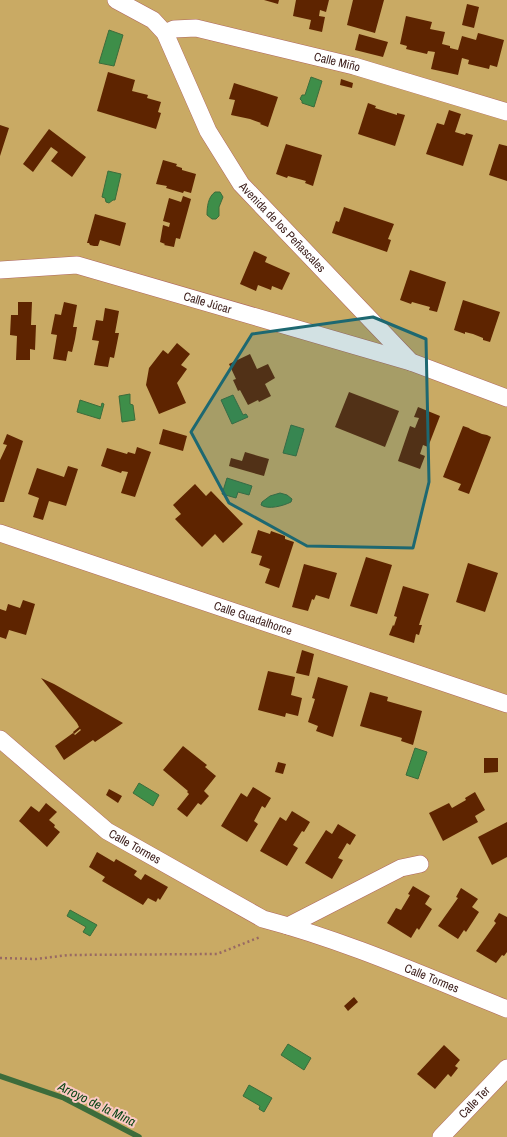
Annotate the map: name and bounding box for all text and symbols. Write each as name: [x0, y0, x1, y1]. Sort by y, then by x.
street label: Calle Miño: [312, 49, 362, 75]
street label: Avenida de los Peñascales: [235, 178, 329, 276]
street label: Calle Júcar: [182, 288, 234, 318]
street label: Calle Guadalhorce: [212, 598, 294, 639]
street label: Calle Tormes: [106, 826, 164, 868]
street label: Calle Tormes: [402, 960, 461, 997]
water label: Arroyo de la Mina: [55, 1077, 139, 1130]
street label: Calle Ter: [455, 1082, 494, 1122]

